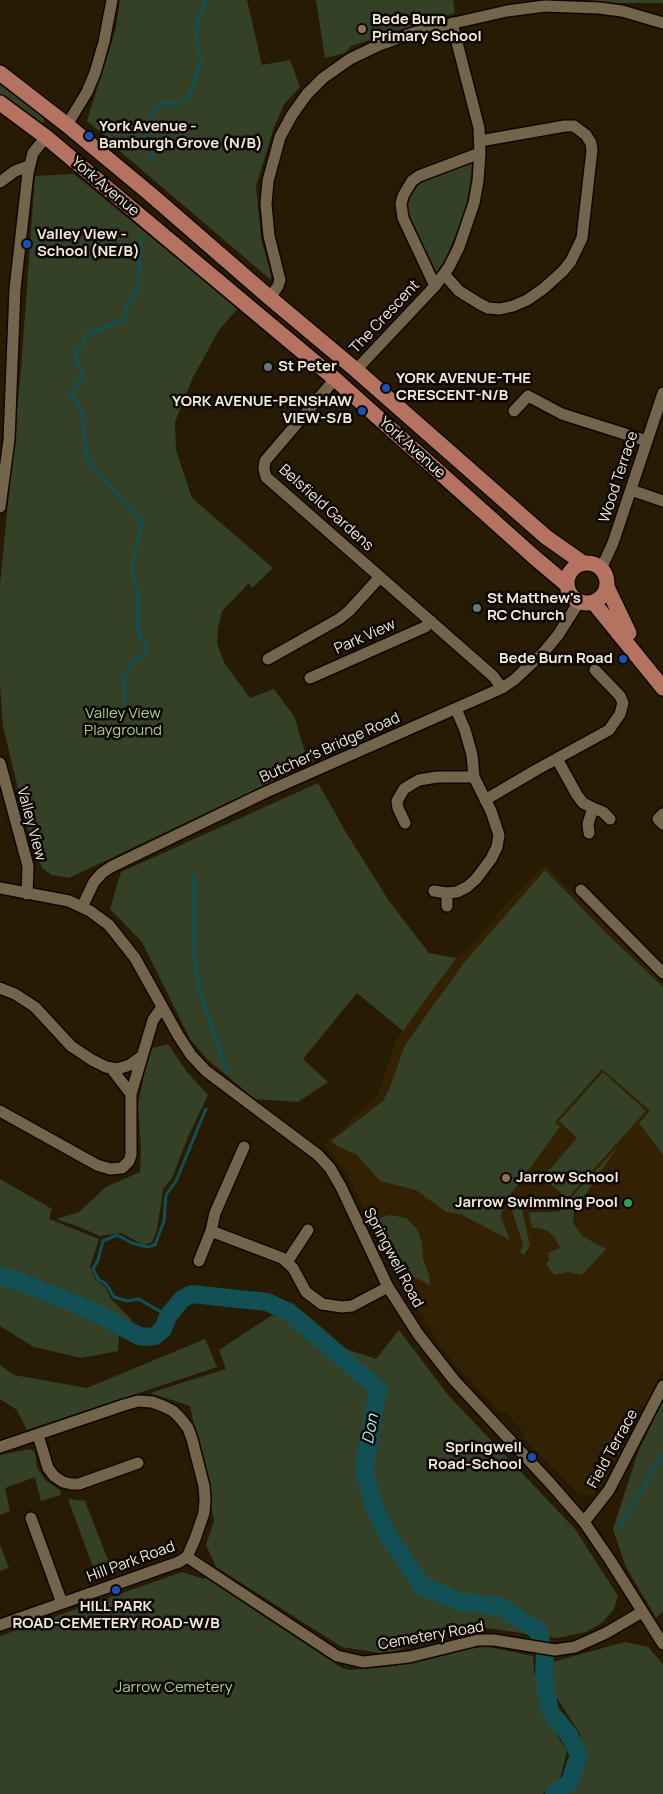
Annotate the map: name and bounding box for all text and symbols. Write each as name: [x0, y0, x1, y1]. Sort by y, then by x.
place label: Bede Burn Primary School: [372, 11, 482, 46]
marker: Bede Burn Primary School: [356, 23, 368, 35]
place label: York Avenue - Bamburgh Grove (N/B): [99, 118, 263, 153]
marker: York Avenue - Bamburgh Grove (N/B): [83, 130, 95, 142]
street label: York Avenue: [67, 153, 143, 221]
place label: Valley View - School (NE/B): [37, 226, 140, 261]
marker: Valley View - School (NE/B): [21, 238, 33, 250]
street label: The Crescent: [346, 277, 424, 357]
place label: St Peter: [278, 358, 337, 376]
marker: St Peter: [262, 361, 274, 373]
place label: YORK AVENUE-THE CRESCENT-N/B: [396, 370, 531, 405]
marker: YORK AVENUE-THE CRESCENT-N/B: [380, 382, 392, 394]
place label: YORK AVENUE-PENSHAW VIEW-S/B: [172, 393, 352, 428]
marker: YORK AVENUE-PENSHAW VIEW-S/B: [356, 405, 368, 417]
street label: York Avenue: [375, 413, 449, 483]
street label: Wood Terrace: [596, 429, 642, 525]
street label: Belsfield Gardens: [275, 461, 377, 555]
place label: St Matthew's RC Church: [487, 590, 581, 625]
marker: St Matthew's RC Church: [471, 602, 483, 614]
street label: Park View: [332, 616, 398, 658]
place label: Bede Burn Road: [499, 650, 613, 668]
marker: Bede Burn Road: [617, 653, 629, 665]
park label: Valley View Playground: [84, 705, 162, 740]
street label: Butcher's Bridge Road: [257, 709, 403, 787]
street label: Valley View: [13, 785, 49, 863]
place label: Jarrow School: [516, 1169, 619, 1187]
marker: Jarrow School: [500, 1172, 512, 1184]
place label: Jarrow Swimming Pool: [455, 1194, 618, 1212]
marker: Jarrow Swimming Pool: [622, 1197, 634, 1209]
street label: Springwell Road: [359, 1205, 427, 1311]
street label: Field Terrace: [584, 1406, 642, 1492]
water label: Don: [359, 1413, 383, 1445]
place label: Springwell Road-School: [428, 1439, 522, 1474]
marker: Springwell Road-School: [526, 1451, 538, 1463]
street label: Hill Park Road: [85, 1538, 177, 1586]
marker: HILL PARK ROAD-CEMETERY ROAD-W/B: [110, 1584, 122, 1596]
place label: HILL PARK ROAD-CEMETERY ROAD-W/B: [12, 1598, 220, 1633]
street label: Cemetery Road: [377, 1618, 485, 1654]
park label: Jarrow Cemetery: [115, 1679, 233, 1697]

